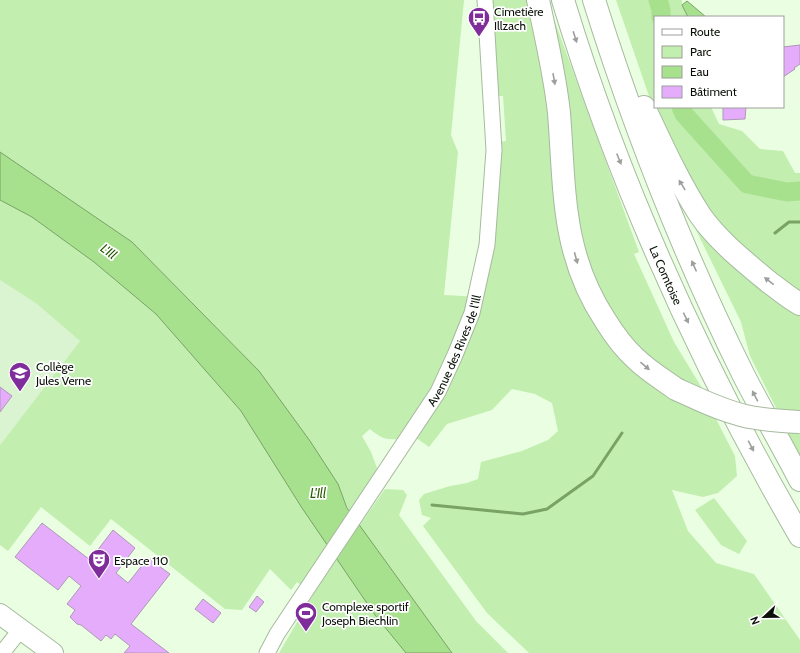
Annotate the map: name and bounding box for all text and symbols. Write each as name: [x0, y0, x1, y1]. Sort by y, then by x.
place label: Cimetière Illzach: [494, 4, 544, 33]
bus stop icon: Cimetière Illzach: [466, 5, 492, 38]
legend: [654, 16, 784, 108]
text: Route: [690, 24, 720, 39]
one-way arrow: [573, 31, 579, 43]
text: Parc: [690, 44, 712, 59]
text: Eau: [690, 64, 709, 79]
one-way arrow: [551, 73, 557, 86]
text: Bâtiment: [690, 84, 737, 99]
one-way arrow: [617, 154, 623, 166]
one-way arrow: [679, 179, 686, 191]
water label: L'Ill: [98, 240, 120, 262]
street label: La Comtoise: [647, 243, 686, 307]
one-way arrow: [573, 253, 579, 265]
one-way arrow: [690, 259, 696, 271]
one-way arrow: [763, 277, 774, 286]
street label: Avenue des Rives de l'Ill: [423, 293, 483, 409]
one-way arrow: [683, 312, 689, 324]
place label: Collège Jules Verne: [35, 359, 91, 388]
school or university icon: Collège Jules Verne: [7, 360, 33, 393]
one-way arrow: [639, 362, 650, 371]
one-way arrow: [752, 390, 759, 402]
one-way arrow: [747, 441, 754, 452]
water label: L'Ill: [310, 485, 326, 501]
theatre icon: Espace 110: [86, 547, 112, 580]
place label: Espace 110: [114, 553, 168, 568]
north arrow: [744, 597, 784, 637]
place label: Complexe sportif Joseph Biechlin: [321, 599, 409, 628]
sports icon: Complexe sportif Joseph Biechlin: [293, 600, 319, 633]
text: N: [747, 615, 763, 627]

